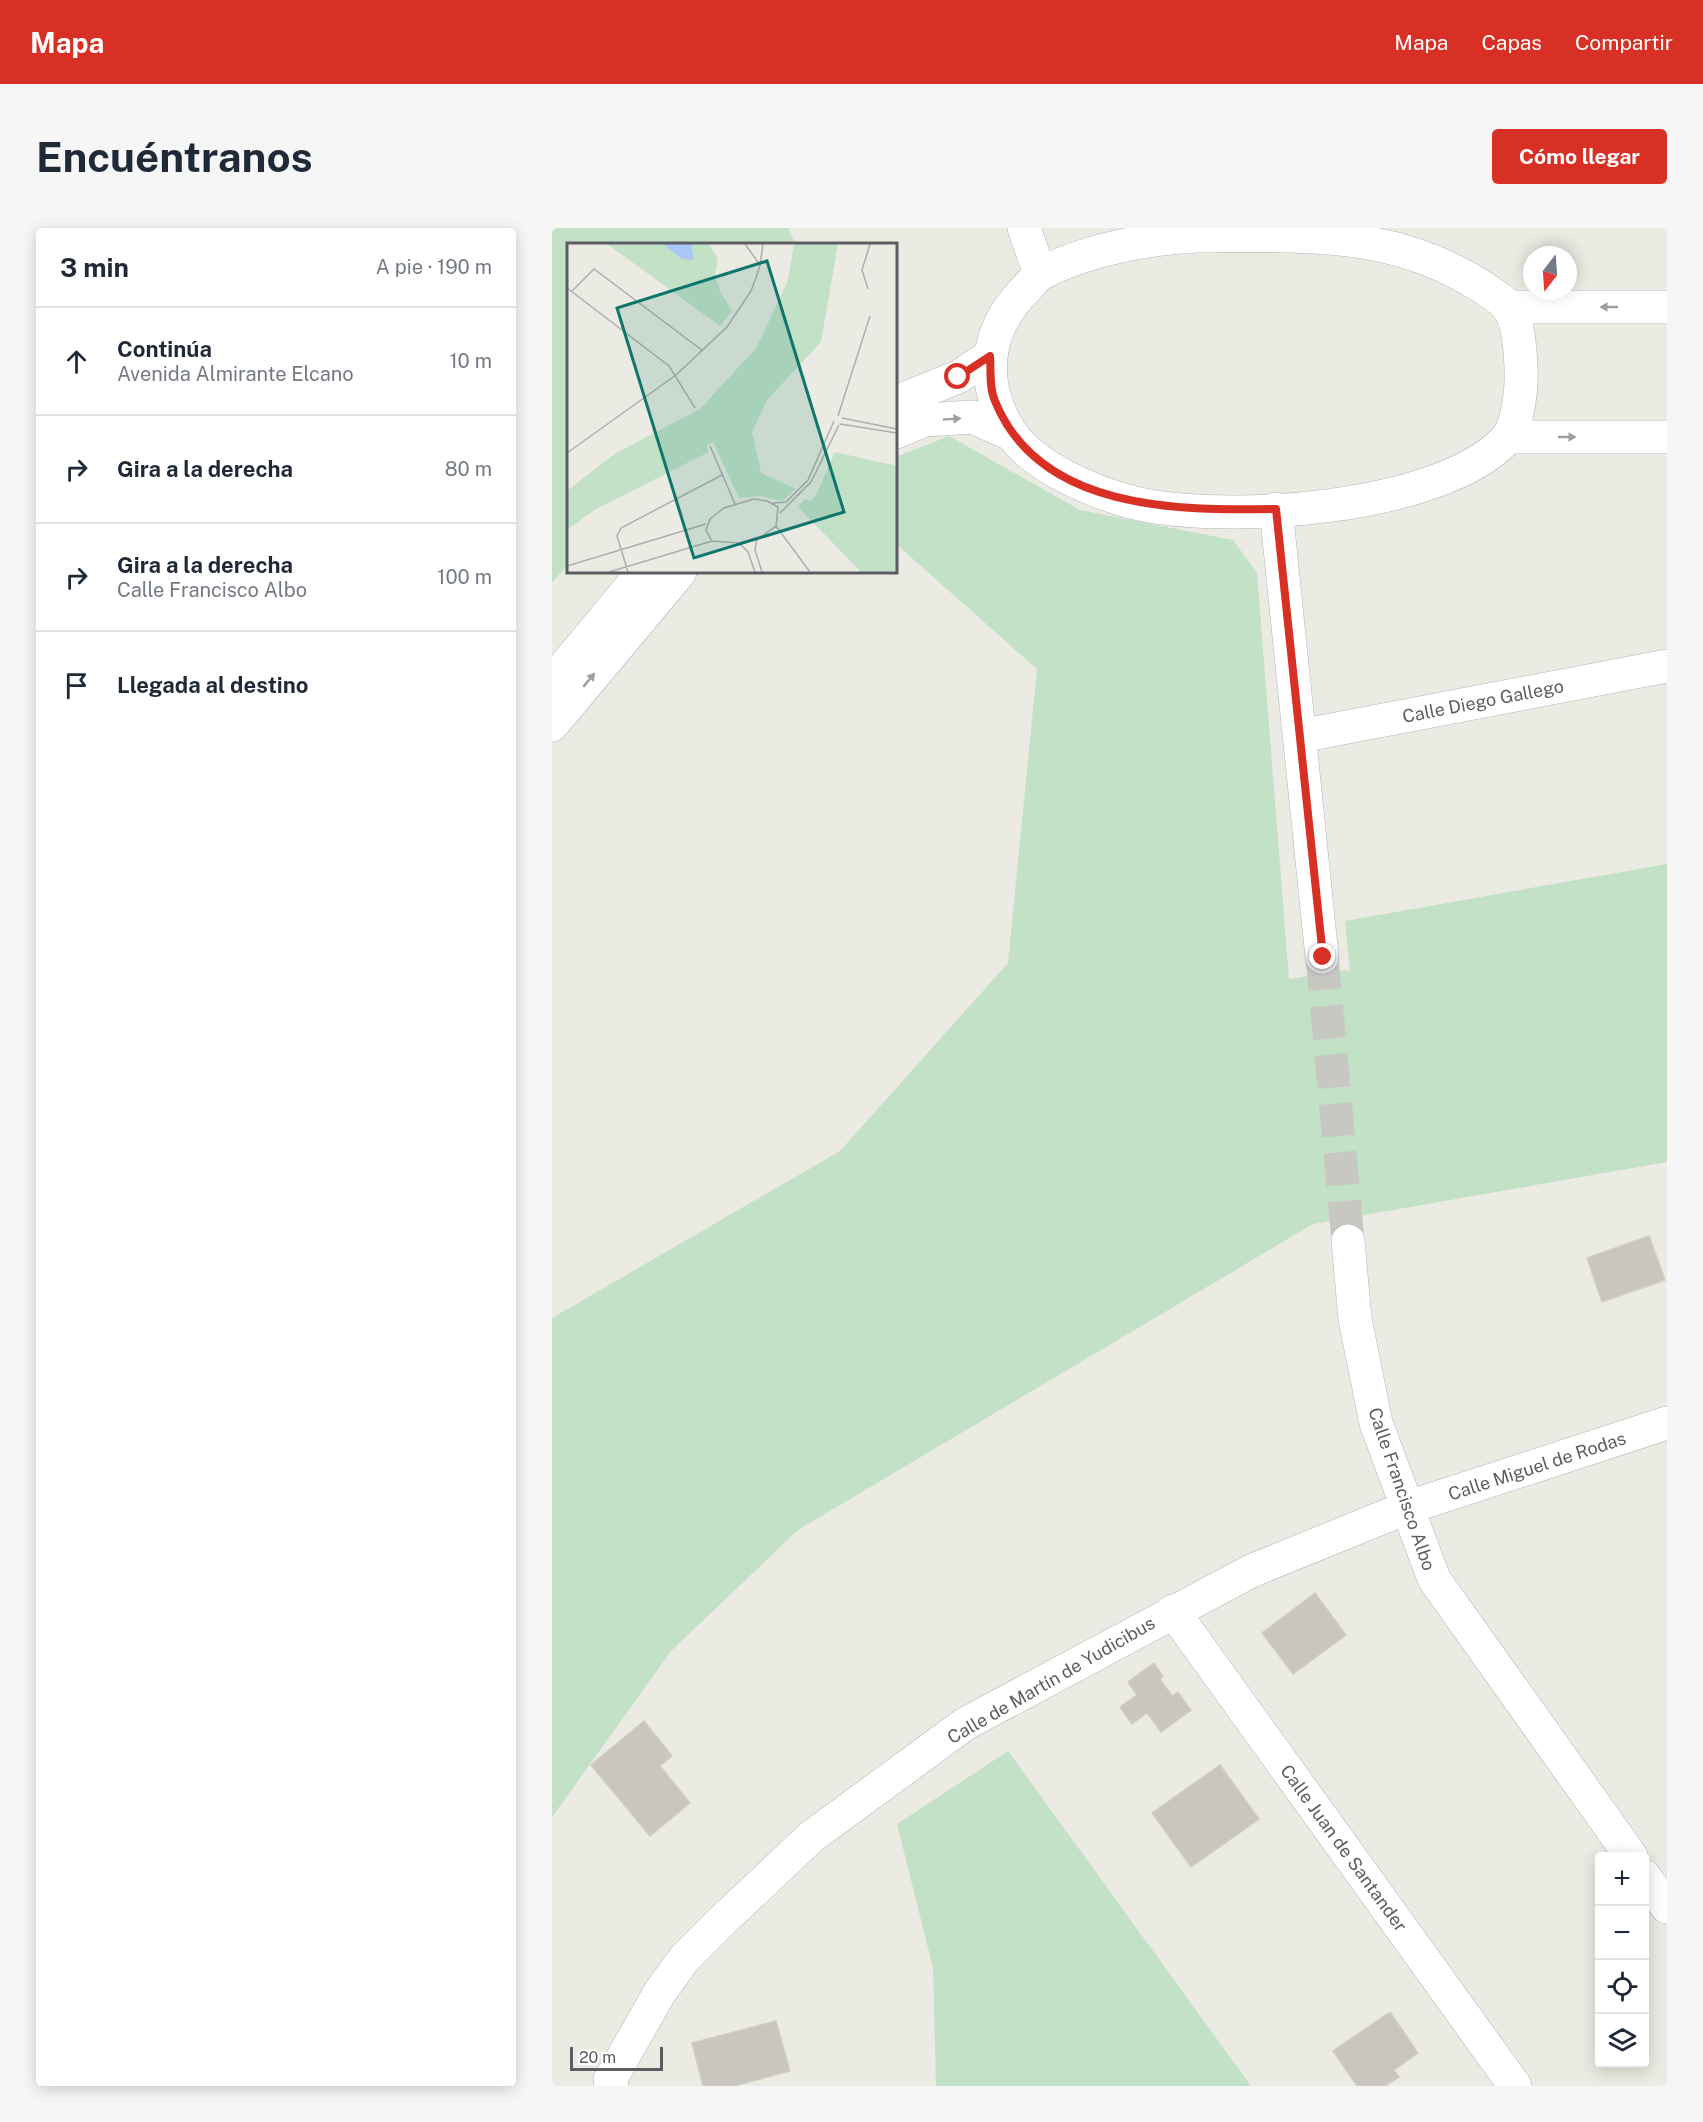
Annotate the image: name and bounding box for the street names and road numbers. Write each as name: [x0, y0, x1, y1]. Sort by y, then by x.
street label: Calle Diego Gallego: [1401, 675, 1565, 727]
street label: Calle Francisco Albo: [1364, 1405, 1440, 1573]
street label: Calle Miguel de Rodas: [1446, 1427, 1628, 1505]
street label: Calle de Martín de Yudicibus: [944, 1612, 1158, 1748]
street label: Calle Juan de Santander: [1276, 1760, 1412, 1936]

